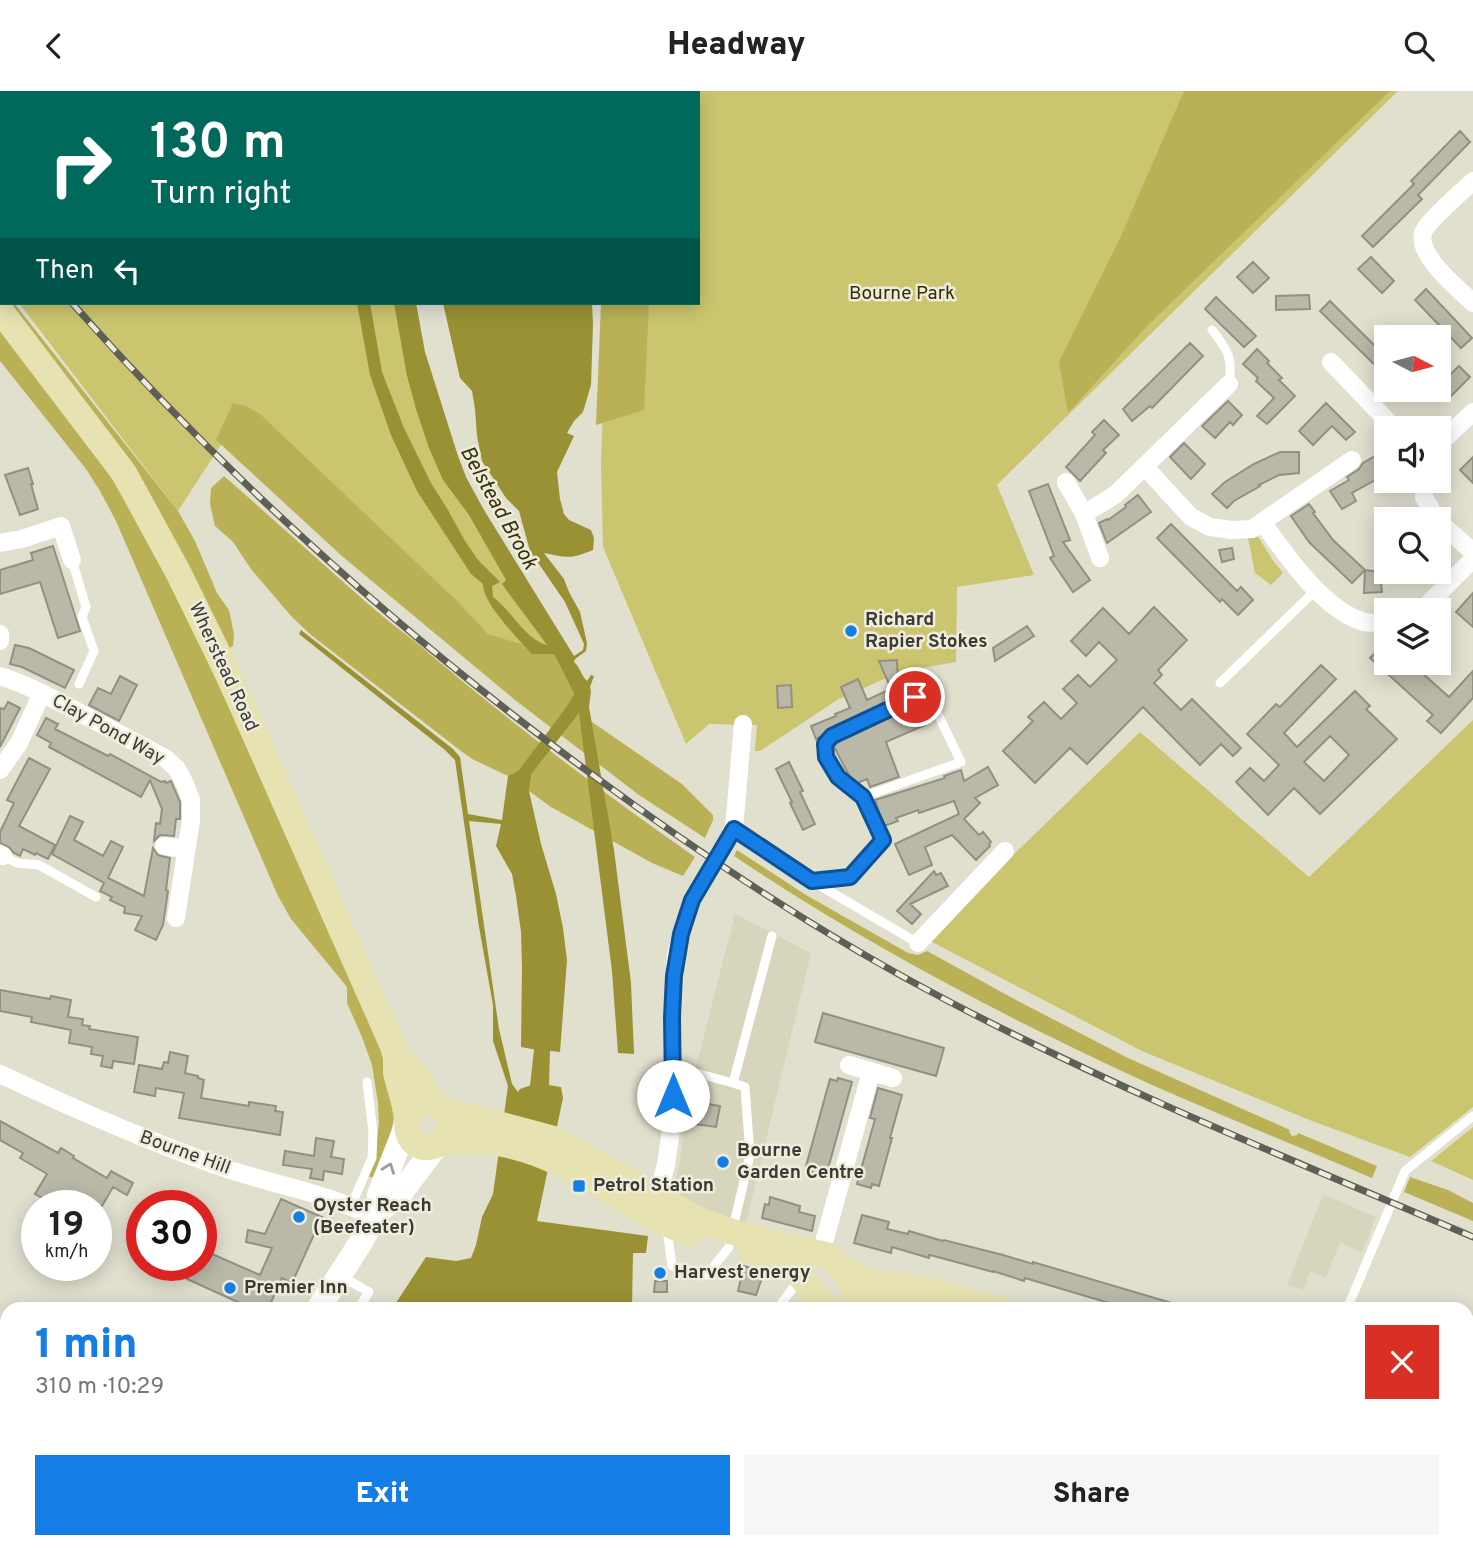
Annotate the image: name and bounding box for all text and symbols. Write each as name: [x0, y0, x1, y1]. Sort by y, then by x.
text: Headway: [667, 26, 806, 66]
icon: back: [35, 27, 73, 65]
icon: search: [1400, 27, 1438, 65]
text: 130 m: [150, 114, 286, 176]
icon: right: [35, 119, 126, 210]
text: Turn right: [150, 175, 292, 215]
icon: left: [108, 252, 146, 290]
text: Then: [35, 255, 94, 288]
park label: Bourne Park: [849, 282, 955, 306]
north arrow: [1374, 325, 1451, 403]
map controls: [1374, 325, 1451, 675]
button: sound: [1374, 416, 1451, 493]
water label: Belstead Brook: [453, 441, 543, 575]
button: search: [1374, 507, 1451, 584]
button: layers: [1374, 598, 1451, 675]
street label: Wherstead Road: [183, 599, 263, 735]
place label: Richard Rapier Stokes: [865, 608, 988, 654]
marker: Richard Rapier Stokes: [843, 623, 859, 639]
pin: [885, 667, 945, 727]
icon: arrive: [896, 678, 934, 716]
street label: Clay Pond Way: [47, 689, 169, 771]
position arrow: [636, 1059, 710, 1133]
street label: Bourne Hill: [136, 1125, 234, 1181]
place label: Bourne Garden Centre: [737, 1139, 864, 1185]
marker: Bourne Garden Centre: [715, 1154, 731, 1170]
one-way arrow: [381, 1163, 395, 1175]
place label: Petrol Station: [593, 1174, 714, 1198]
marker: Petrol Station: [571, 1178, 587, 1194]
speed limit sign: 30: [126, 1190, 217, 1281]
place label: Oyster Reach (Beefeater): [313, 1194, 432, 1240]
text: 19: [49, 1204, 84, 1248]
marker: Oyster Reach (Beefeater): [291, 1209, 307, 1225]
text: km/h: [45, 1241, 88, 1264]
place label: Harvest energy: [674, 1261, 811, 1285]
marker: Harvest energy: [652, 1265, 668, 1281]
place label: Premier Inn: [244, 1276, 348, 1300]
marker: Premier Inn: [222, 1280, 238, 1296]
text: 1 min: [35, 1320, 138, 1373]
button: close: [1365, 1325, 1439, 1399]
text: 310 m · 10:29: [35, 1373, 164, 1402]
button: Exit: [35, 1455, 730, 1535]
button: Share: [744, 1455, 1439, 1535]

